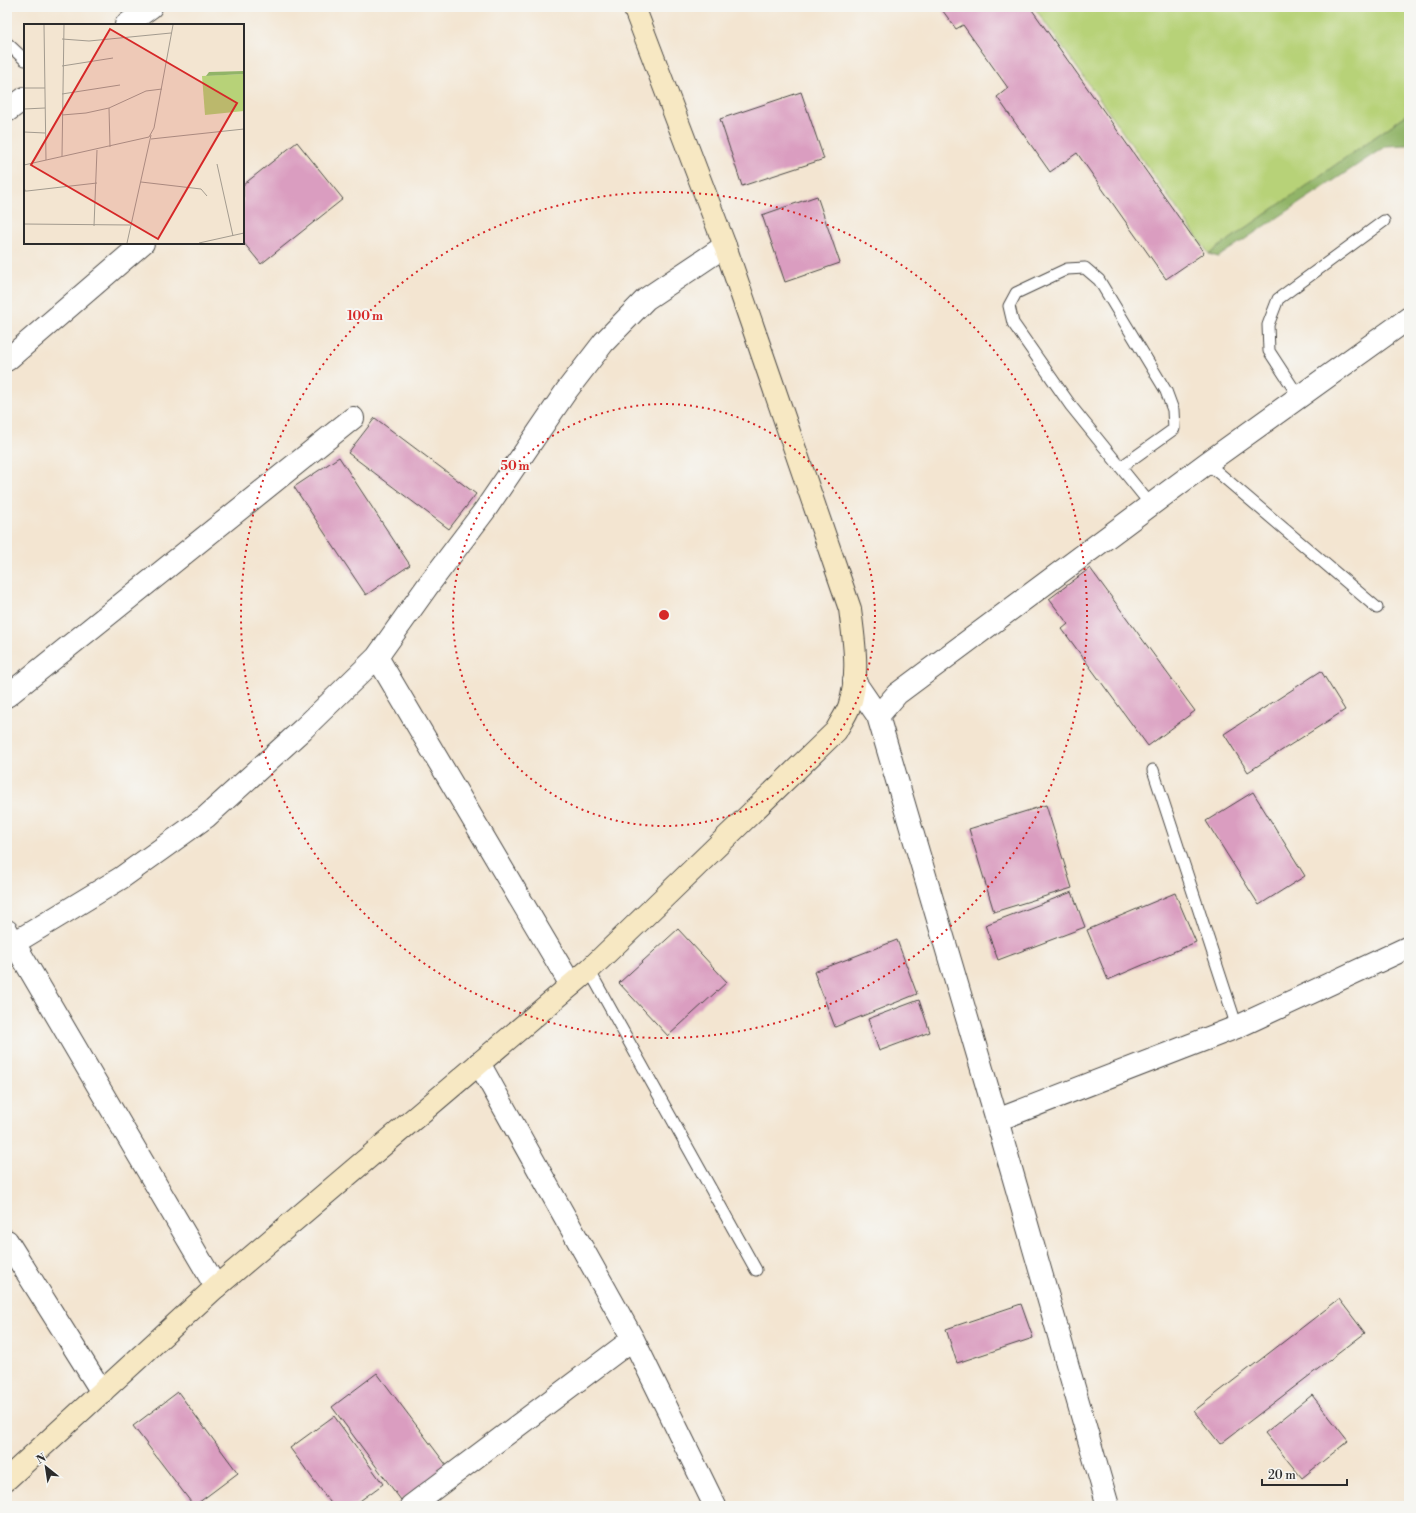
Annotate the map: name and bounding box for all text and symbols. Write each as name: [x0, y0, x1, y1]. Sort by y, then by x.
inset map: [24, 24, 244, 244]
text: 100 m: [347, 309, 383, 324]
text: 50 m: [500, 459, 530, 474]
centre of rings: [657, 608, 671, 622]
north arrow: [26, 1447, 66, 1487]
text: N: [34, 1451, 49, 1467]
scale bar: [1262, 1461, 1347, 1487]
text: 20 m: [1268, 1468, 1296, 1483]

